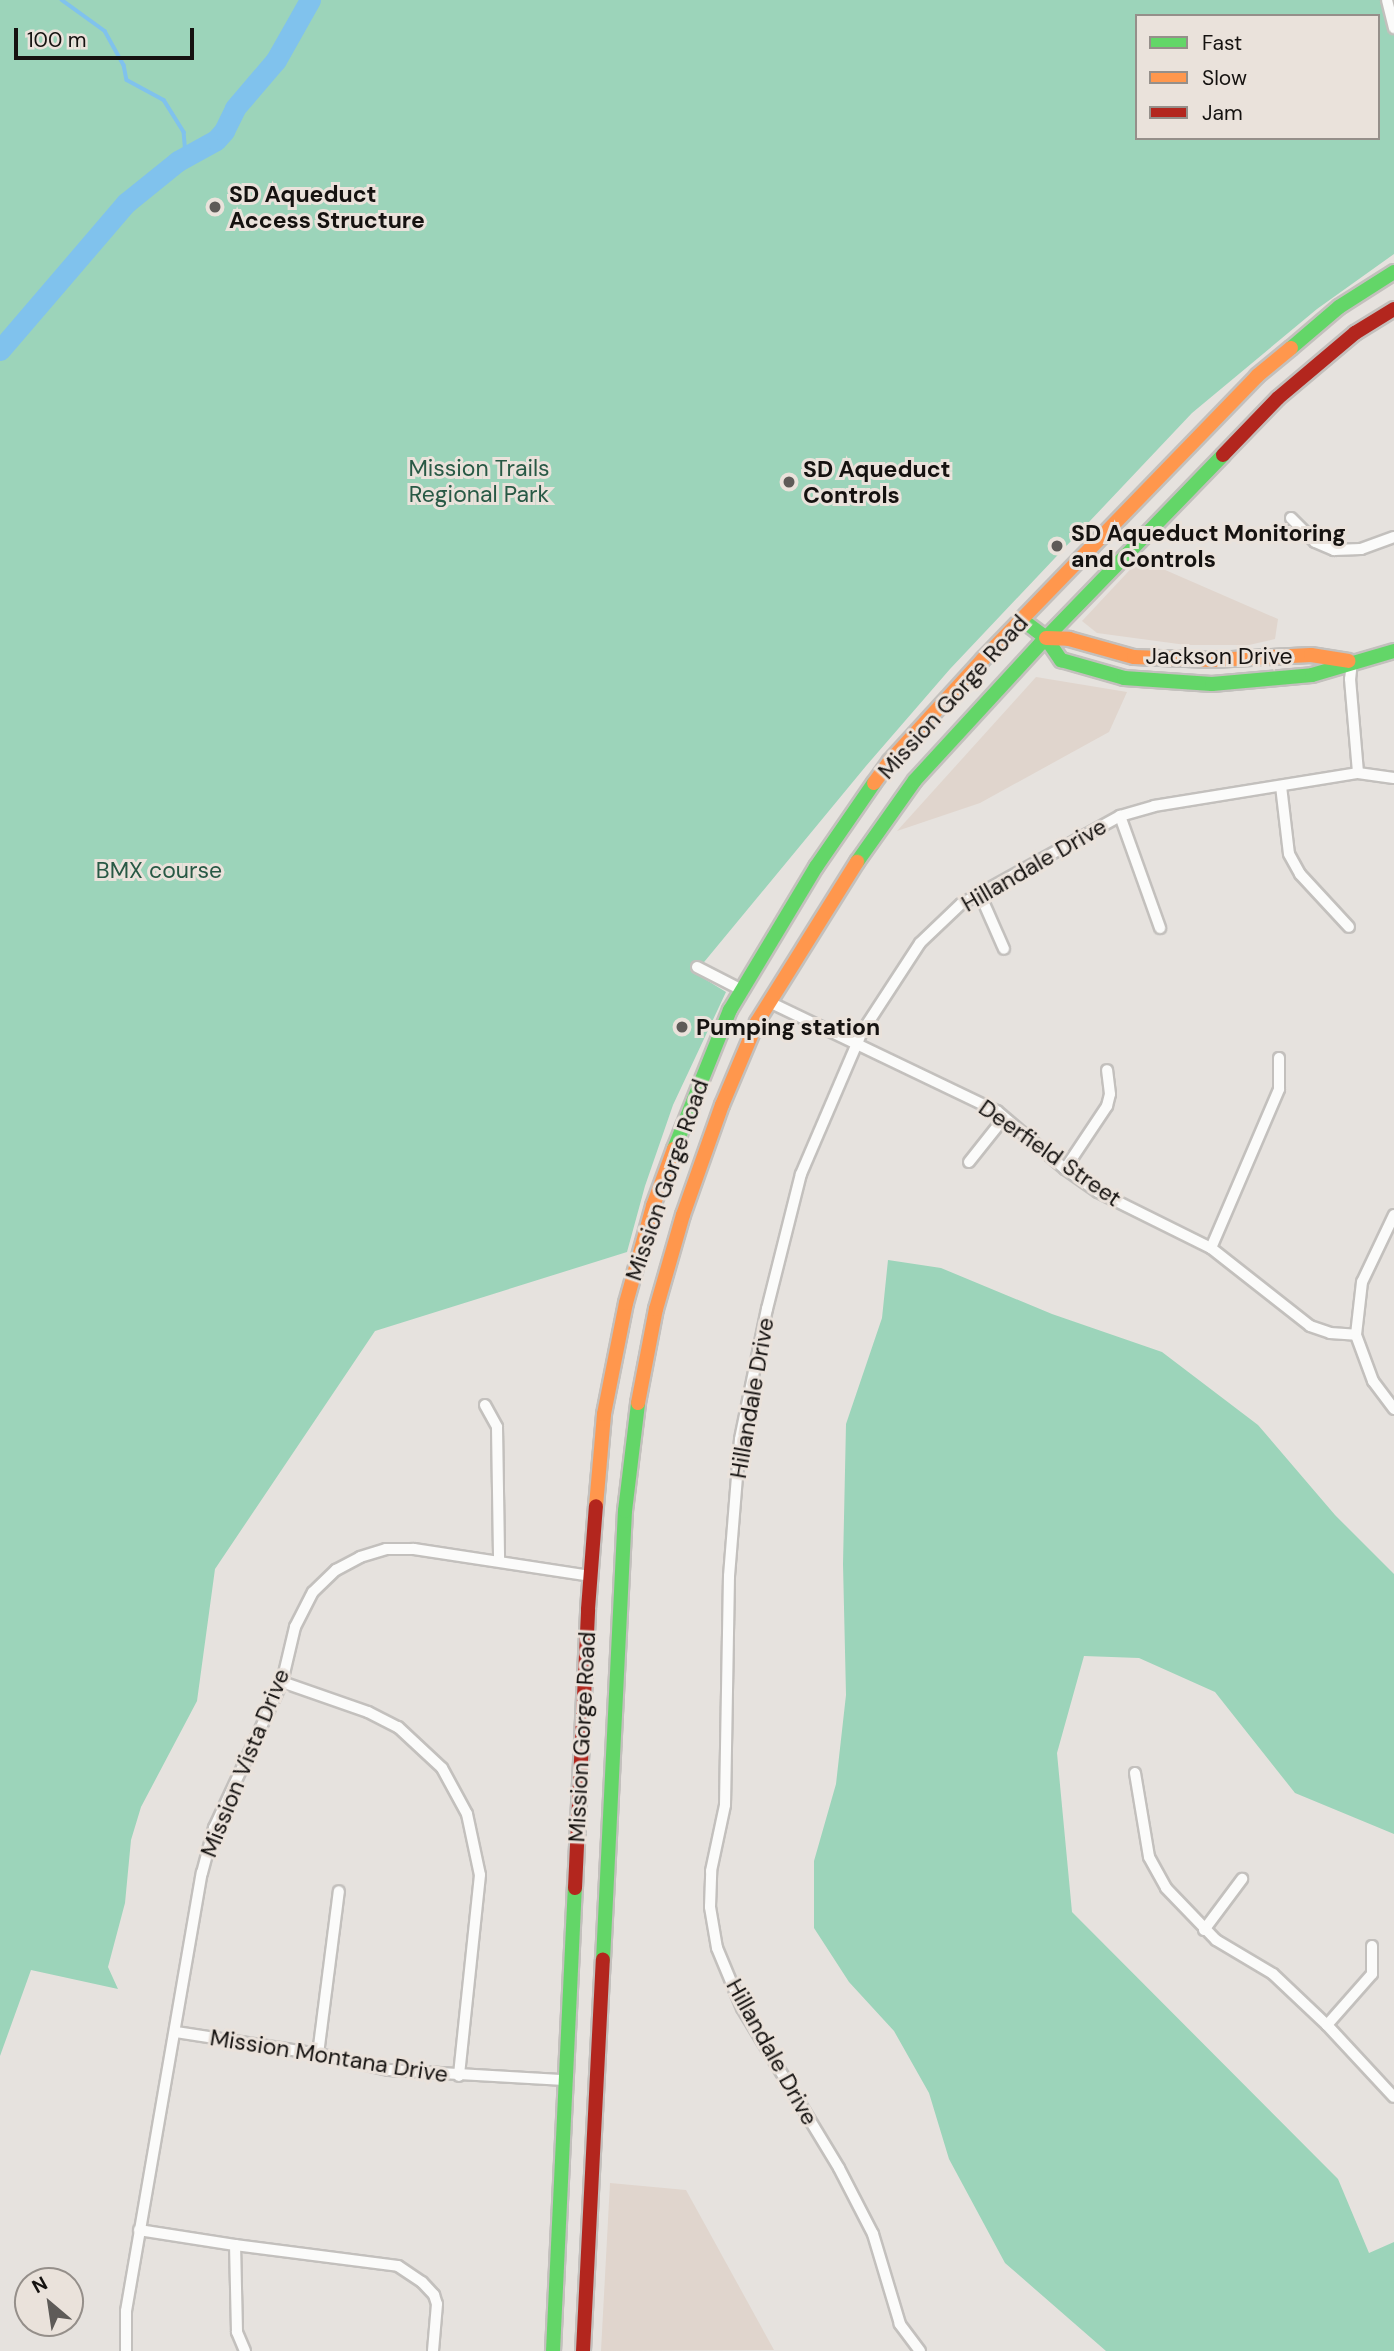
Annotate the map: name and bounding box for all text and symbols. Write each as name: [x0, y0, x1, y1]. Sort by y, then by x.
scale bar: [18, 14, 198, 58]
legend: [1135, 14, 1380, 140]
text: 100 m: [27, 26, 87, 54]
text: Fast: [1202, 29, 1242, 57]
text: Slow: [1202, 64, 1247, 92]
text: Jam: [1202, 99, 1243, 127]
place label: SD Aqueduct Access Structure: [229, 180, 425, 234]
marker: SD Aqueduct Access Structure: [207, 199, 223, 215]
park label: Mission Trails Regional Park: [408, 454, 550, 508]
place label: SD Aqueduct Controls: [803, 455, 950, 509]
marker: SD Aqueduct Controls: [781, 474, 797, 490]
place label: SD Aqueduct Monitoring and Controls: [1071, 519, 1346, 573]
marker: SD Aqueduct Monitoring and Controls: [1049, 538, 1065, 554]
street label: Mission Gorge Road: [872, 609, 1034, 785]
street label: Jackson Drive: [1145, 642, 1293, 670]
street label: Hillandale Drive: [957, 812, 1111, 918]
park label: BMX course: [96, 856, 222, 884]
place label: Pumping station: [696, 1013, 880, 1041]
marker: Pumping station: [674, 1019, 690, 1035]
street label: Mission Gorge Road: [620, 1076, 714, 1284]
street label: Deerfield Street: [974, 1094, 1126, 1212]
street label: Hillandale Drive: [724, 1315, 780, 1481]
street label: Mission Gorge Road: [563, 1631, 601, 1843]
street label: Mission Vista Drive: [195, 1665, 295, 1861]
street label: Hillandale Drive: [720, 1974, 824, 2130]
street label: Mission Montana Drive: [208, 2024, 450, 2088]
north arrow: [14, 2267, 84, 2337]
text: N: [27, 2271, 52, 2299]

